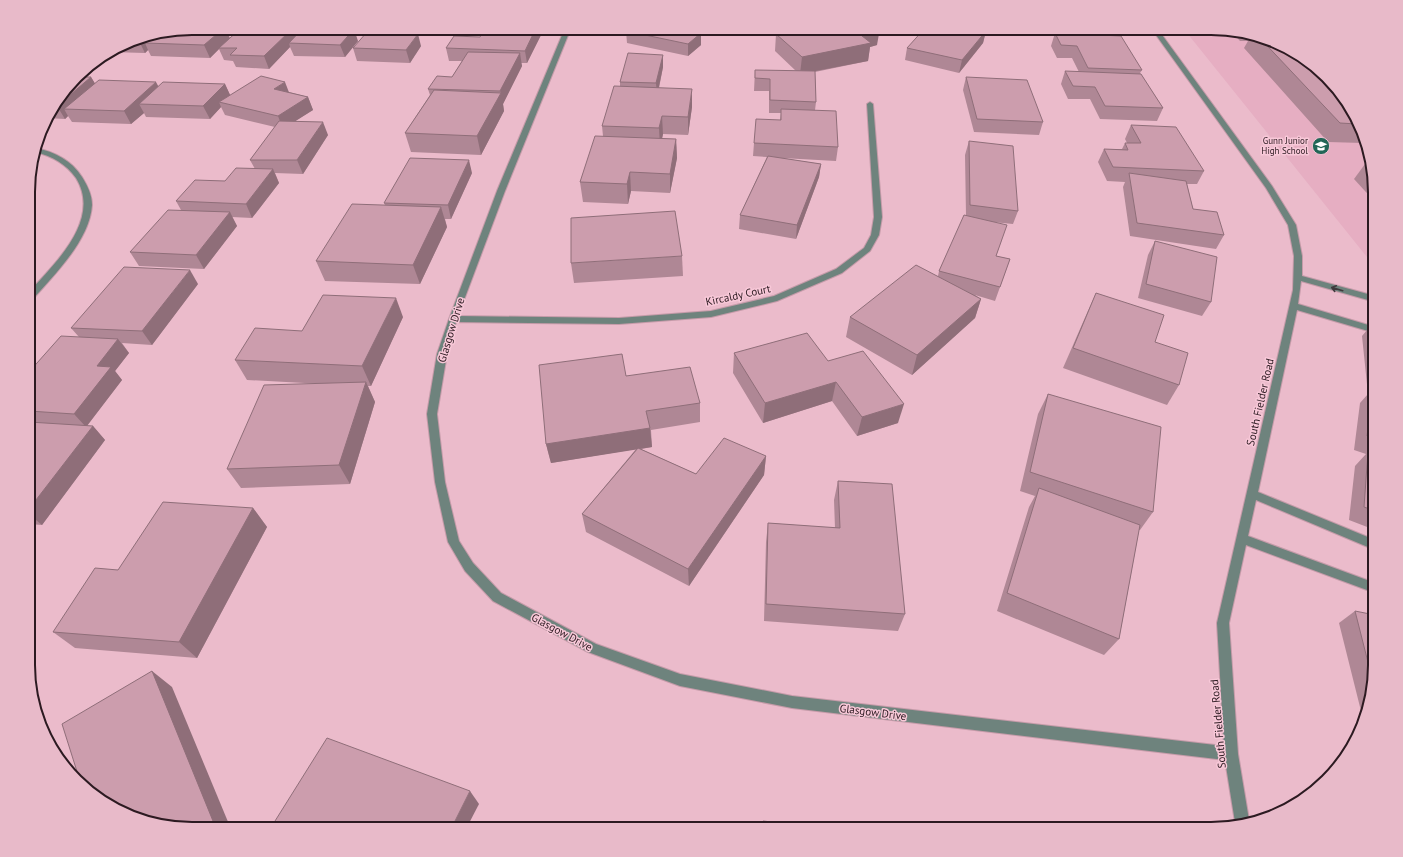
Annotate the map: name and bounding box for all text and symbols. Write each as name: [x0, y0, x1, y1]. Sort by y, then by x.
place label: Gunn Junior High School: [1261, 135, 1308, 156]
school or university icon: Gunn Junior High School: [1311, 136, 1331, 156]
street label: Kircaldy Court: [704, 281, 772, 309]
one-way arrow: [1331, 285, 1344, 292]
street label: Glasgow Drive: [434, 295, 468, 364]
street label: South Fielder Road: [1243, 357, 1277, 447]
street label: Glasgow Drive: [529, 610, 595, 654]
street label: South Fielder Road: [1207, 679, 1229, 769]
street label: Glasgow Drive: [839, 701, 908, 723]

